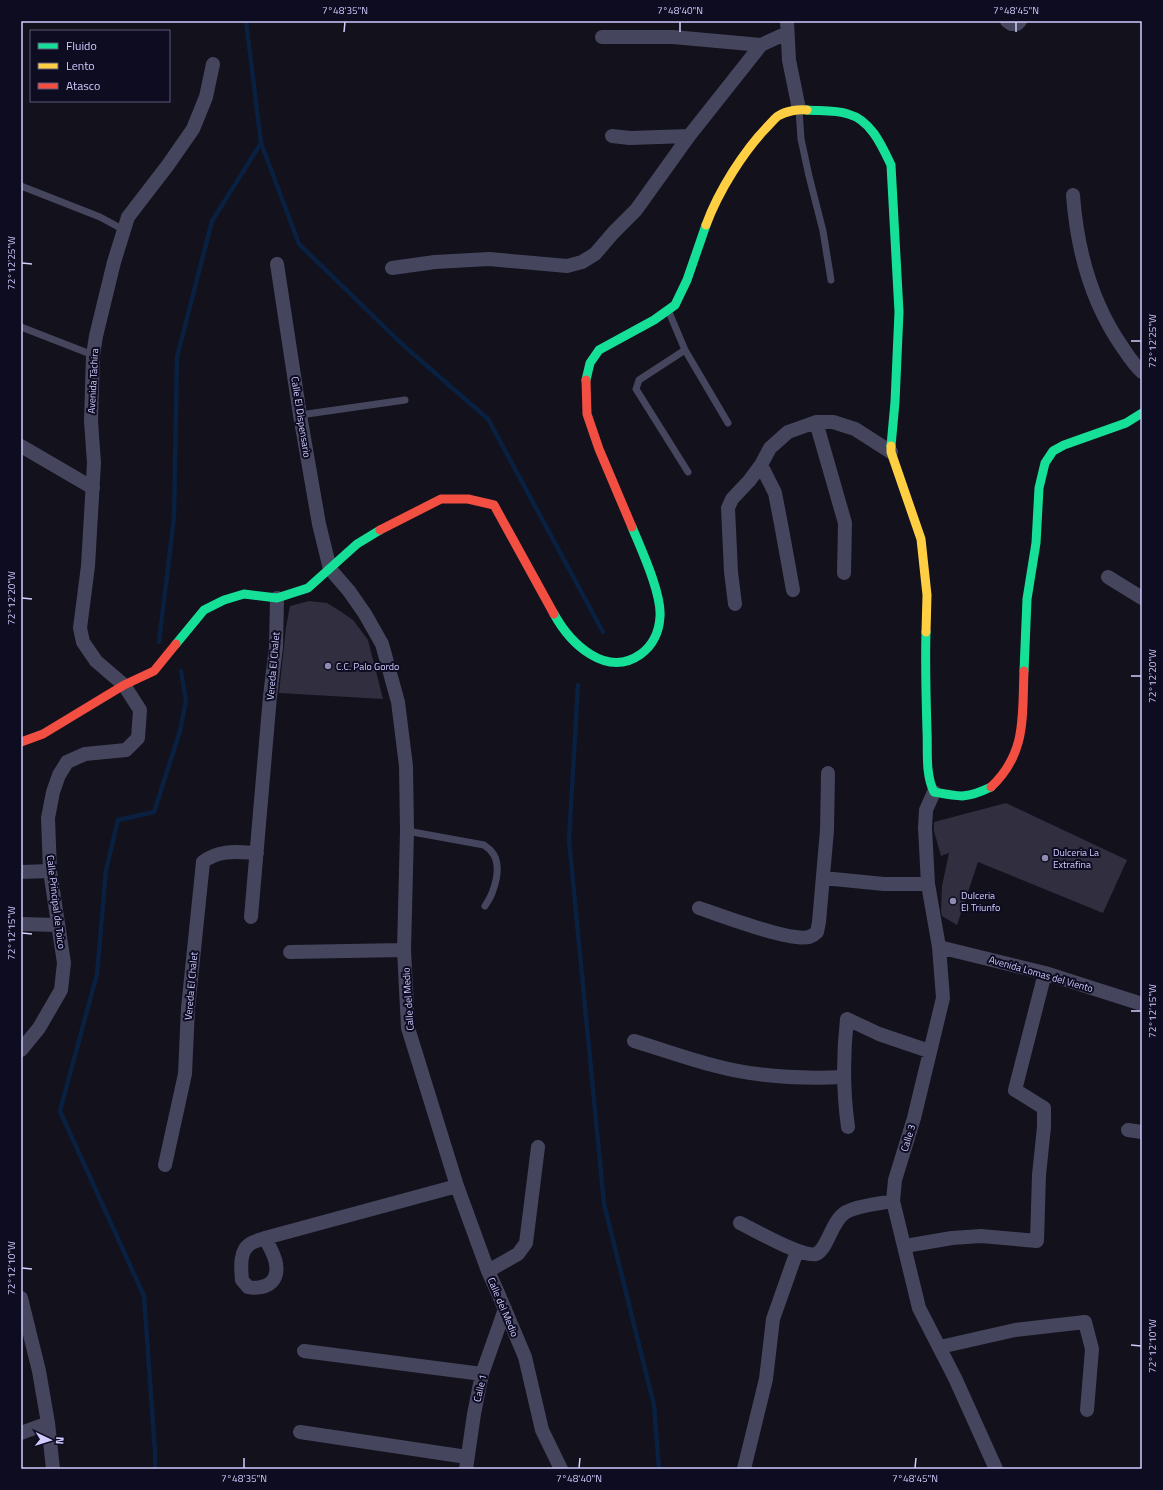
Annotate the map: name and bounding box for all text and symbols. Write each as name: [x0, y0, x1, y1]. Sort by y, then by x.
text: 7°48'35"N: [322, 3, 368, 18]
text: 7°48'40"N: [657, 3, 703, 18]
text: 7°48'45"N: [993, 3, 1039, 18]
legend: [30, 30, 170, 102]
text: Fluido: [66, 36, 97, 55]
text: Lento: [66, 56, 95, 75]
text: Atasco: [66, 76, 100, 95]
text: 72°12'25"W: [4, 236, 19, 290]
text: 72°12'25"W: [1145, 314, 1160, 368]
street label: Avenida Táchira: [84, 348, 102, 414]
street label: Calle El Dispensario: [287, 375, 315, 459]
text: 72°12'20"W: [4, 571, 19, 625]
street label: Vereda El Chalet: [263, 631, 283, 701]
text: 72°12'20"W: [1145, 649, 1160, 703]
place label: C.C. Palo Gordo: [336, 659, 399, 674]
marker: C.C. Palo Gordo: [323, 661, 333, 671]
place label: Dulceria La Extrafina: [1053, 845, 1099, 872]
marker: Dulceria La Extrafina: [1040, 853, 1050, 863]
street label: Calle Principal de Toico: [43, 854, 69, 950]
place label: Dulceria El Triunfo: [961, 888, 1000, 915]
marker: Dulceria El Triunfo: [948, 896, 958, 906]
text: 72°12'15"W: [4, 906, 19, 960]
street label: Vereda El Chalet: [181, 951, 201, 1021]
street label: Avenida Lomas del Viento: [987, 952, 1095, 996]
street label: Calle del Medio: [398, 967, 418, 1031]
text: 72°12'15"W: [1145, 984, 1160, 1038]
street label: Calle 3: [897, 1122, 919, 1154]
text: 72°12'10"W: [4, 1241, 19, 1295]
street label: Calle del Medio: [484, 1275, 522, 1339]
text: 72°12'10"W: [1145, 1319, 1160, 1373]
street label: Calle 1: [470, 1373, 490, 1403]
north arrow: [30, 1420, 70, 1460]
text: N: [52, 1436, 68, 1445]
text: 7°48'35"N: [221, 1471, 267, 1486]
text: 7°48'40"N: [556, 1471, 602, 1486]
text: 7°48'45"N: [892, 1471, 938, 1486]

